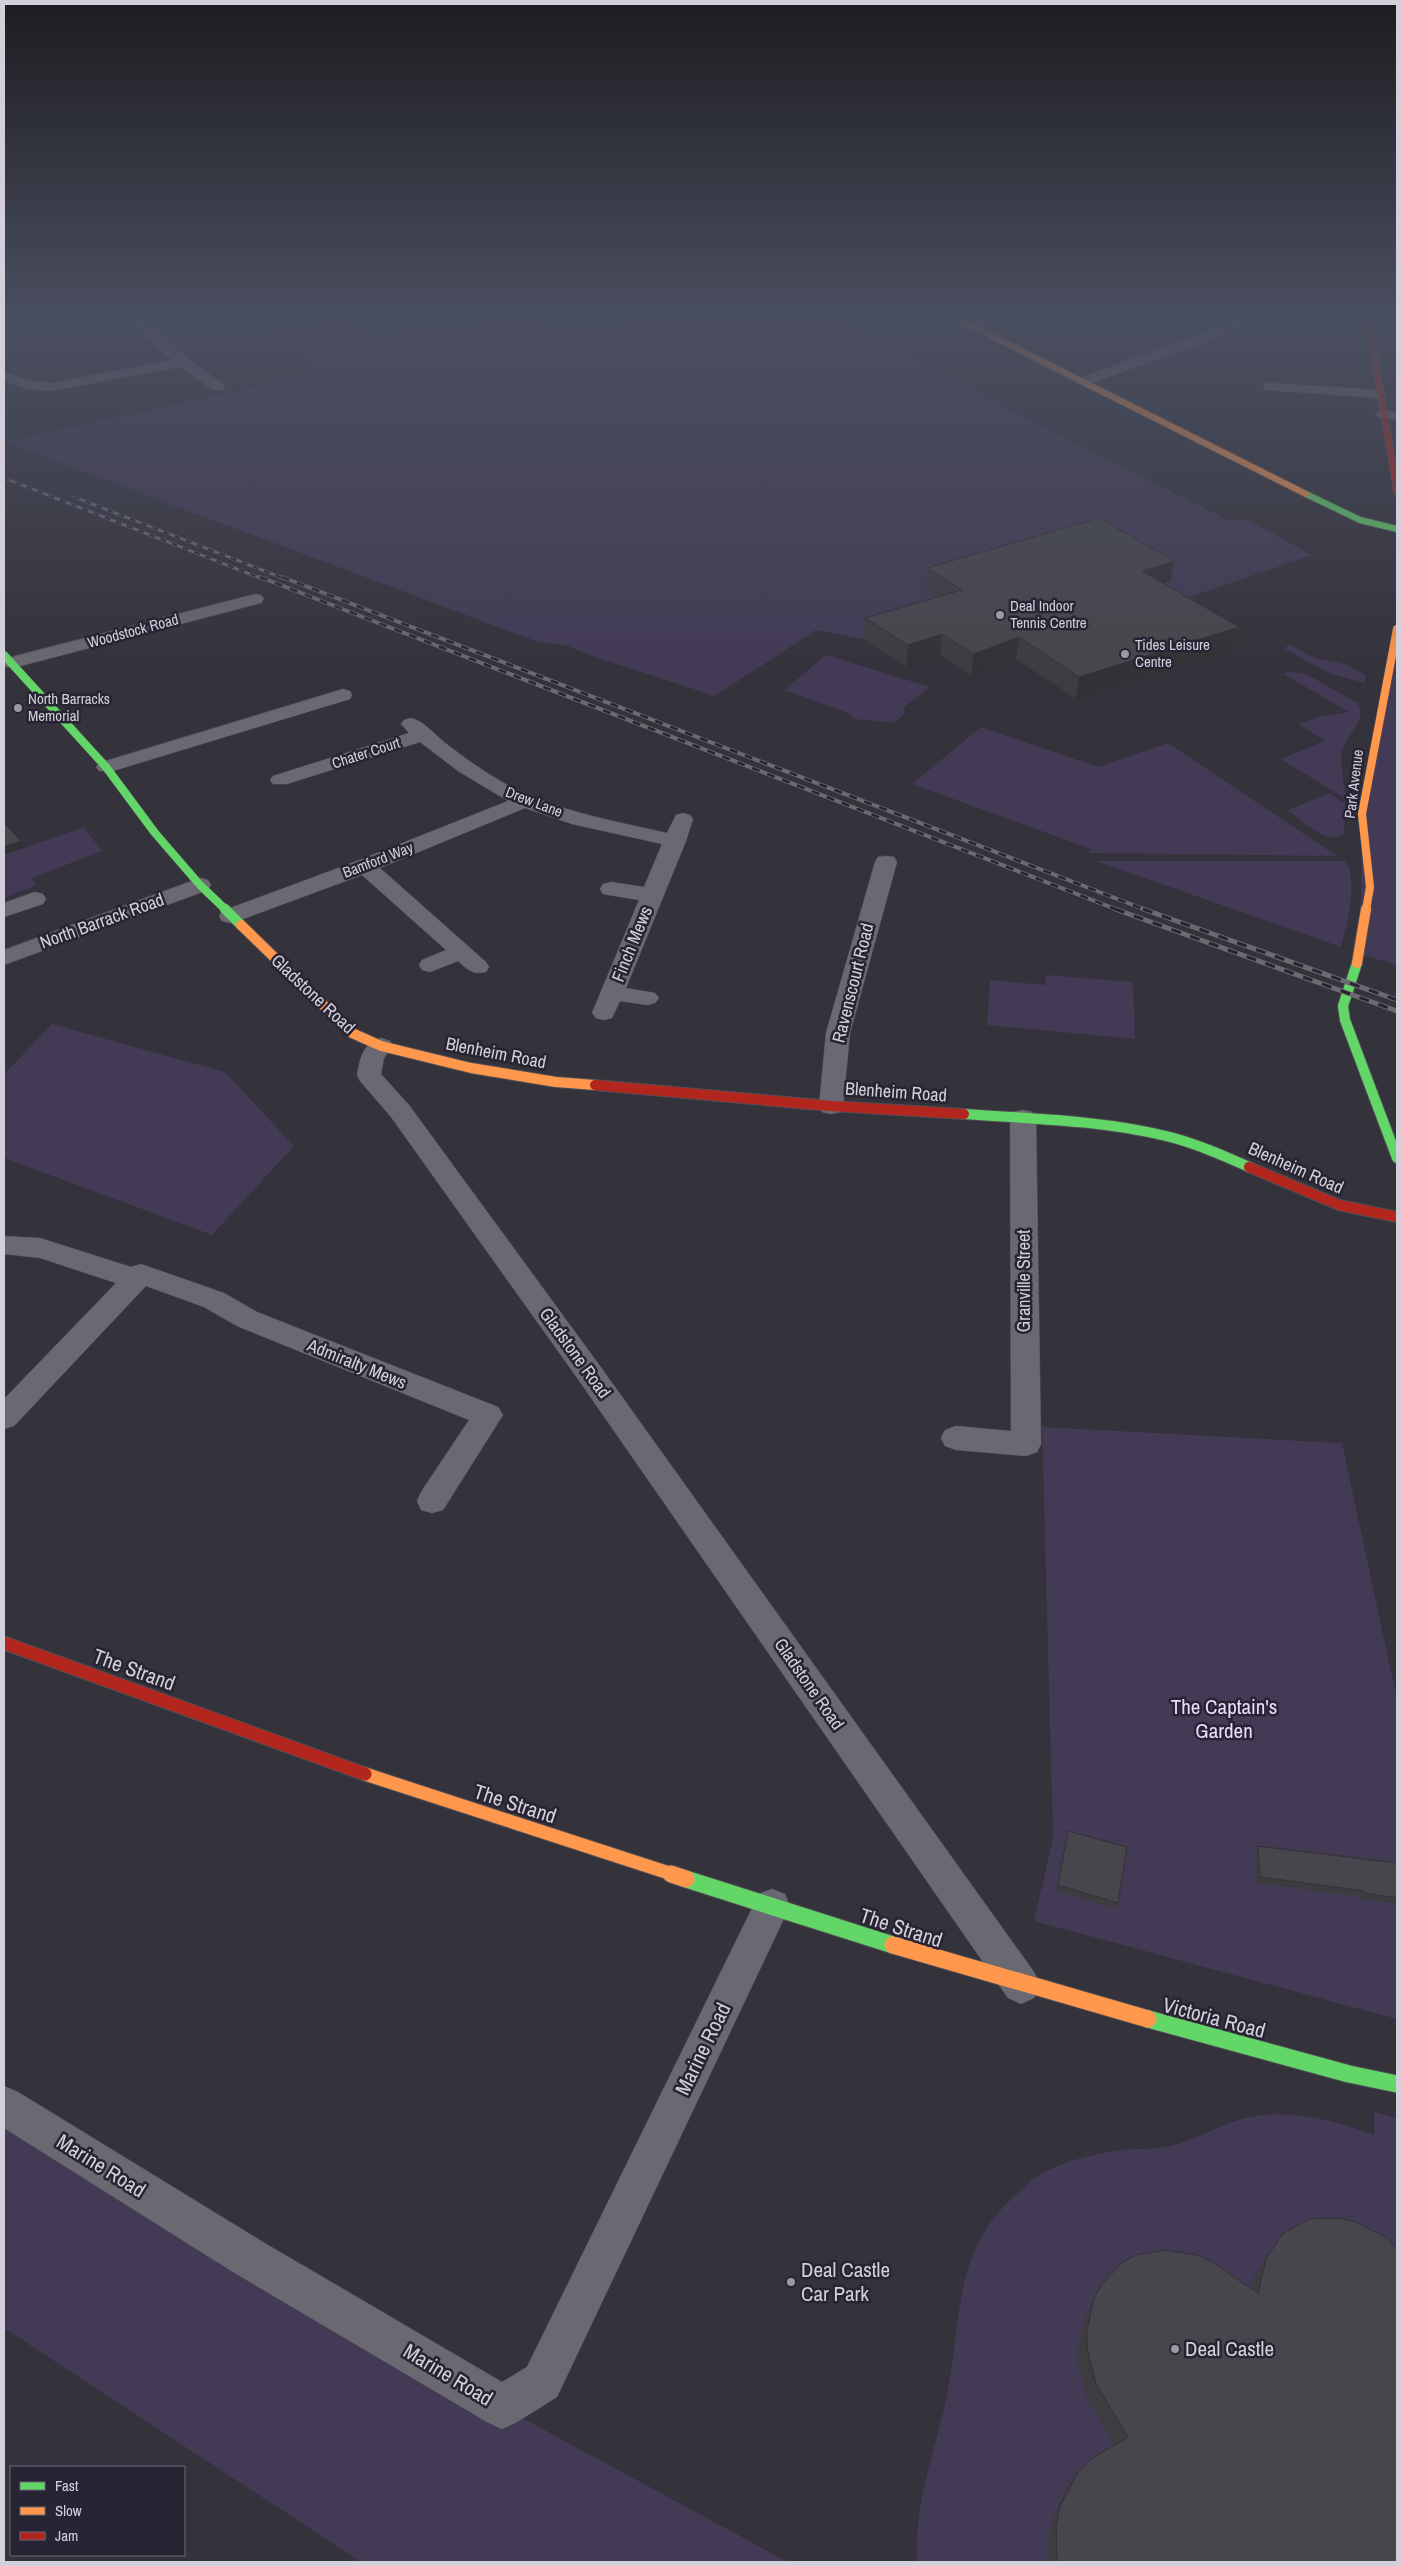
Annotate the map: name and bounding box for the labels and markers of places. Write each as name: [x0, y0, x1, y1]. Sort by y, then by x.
place label: Deal Indoor Tennis Centre: [1010, 595, 1087, 633]
marker: Deal Indoor Tennis Centre: [994, 609, 1006, 621]
place label: Tides Leisure Centre: [1135, 634, 1210, 672]
marker: Tides Leisure Centre: [1119, 648, 1131, 660]
place label: North Barracks Memorial: [28, 688, 110, 726]
marker: North Barracks Memorial: [12, 702, 24, 714]
place label: Deal Castle Car Park: [801, 2255, 890, 2308]
marker: Deal Castle Car Park: [785, 2276, 797, 2288]
place label: Deal Castle: [1185, 2334, 1274, 2363]
marker: Deal Castle: [1169, 2343, 1181, 2355]

